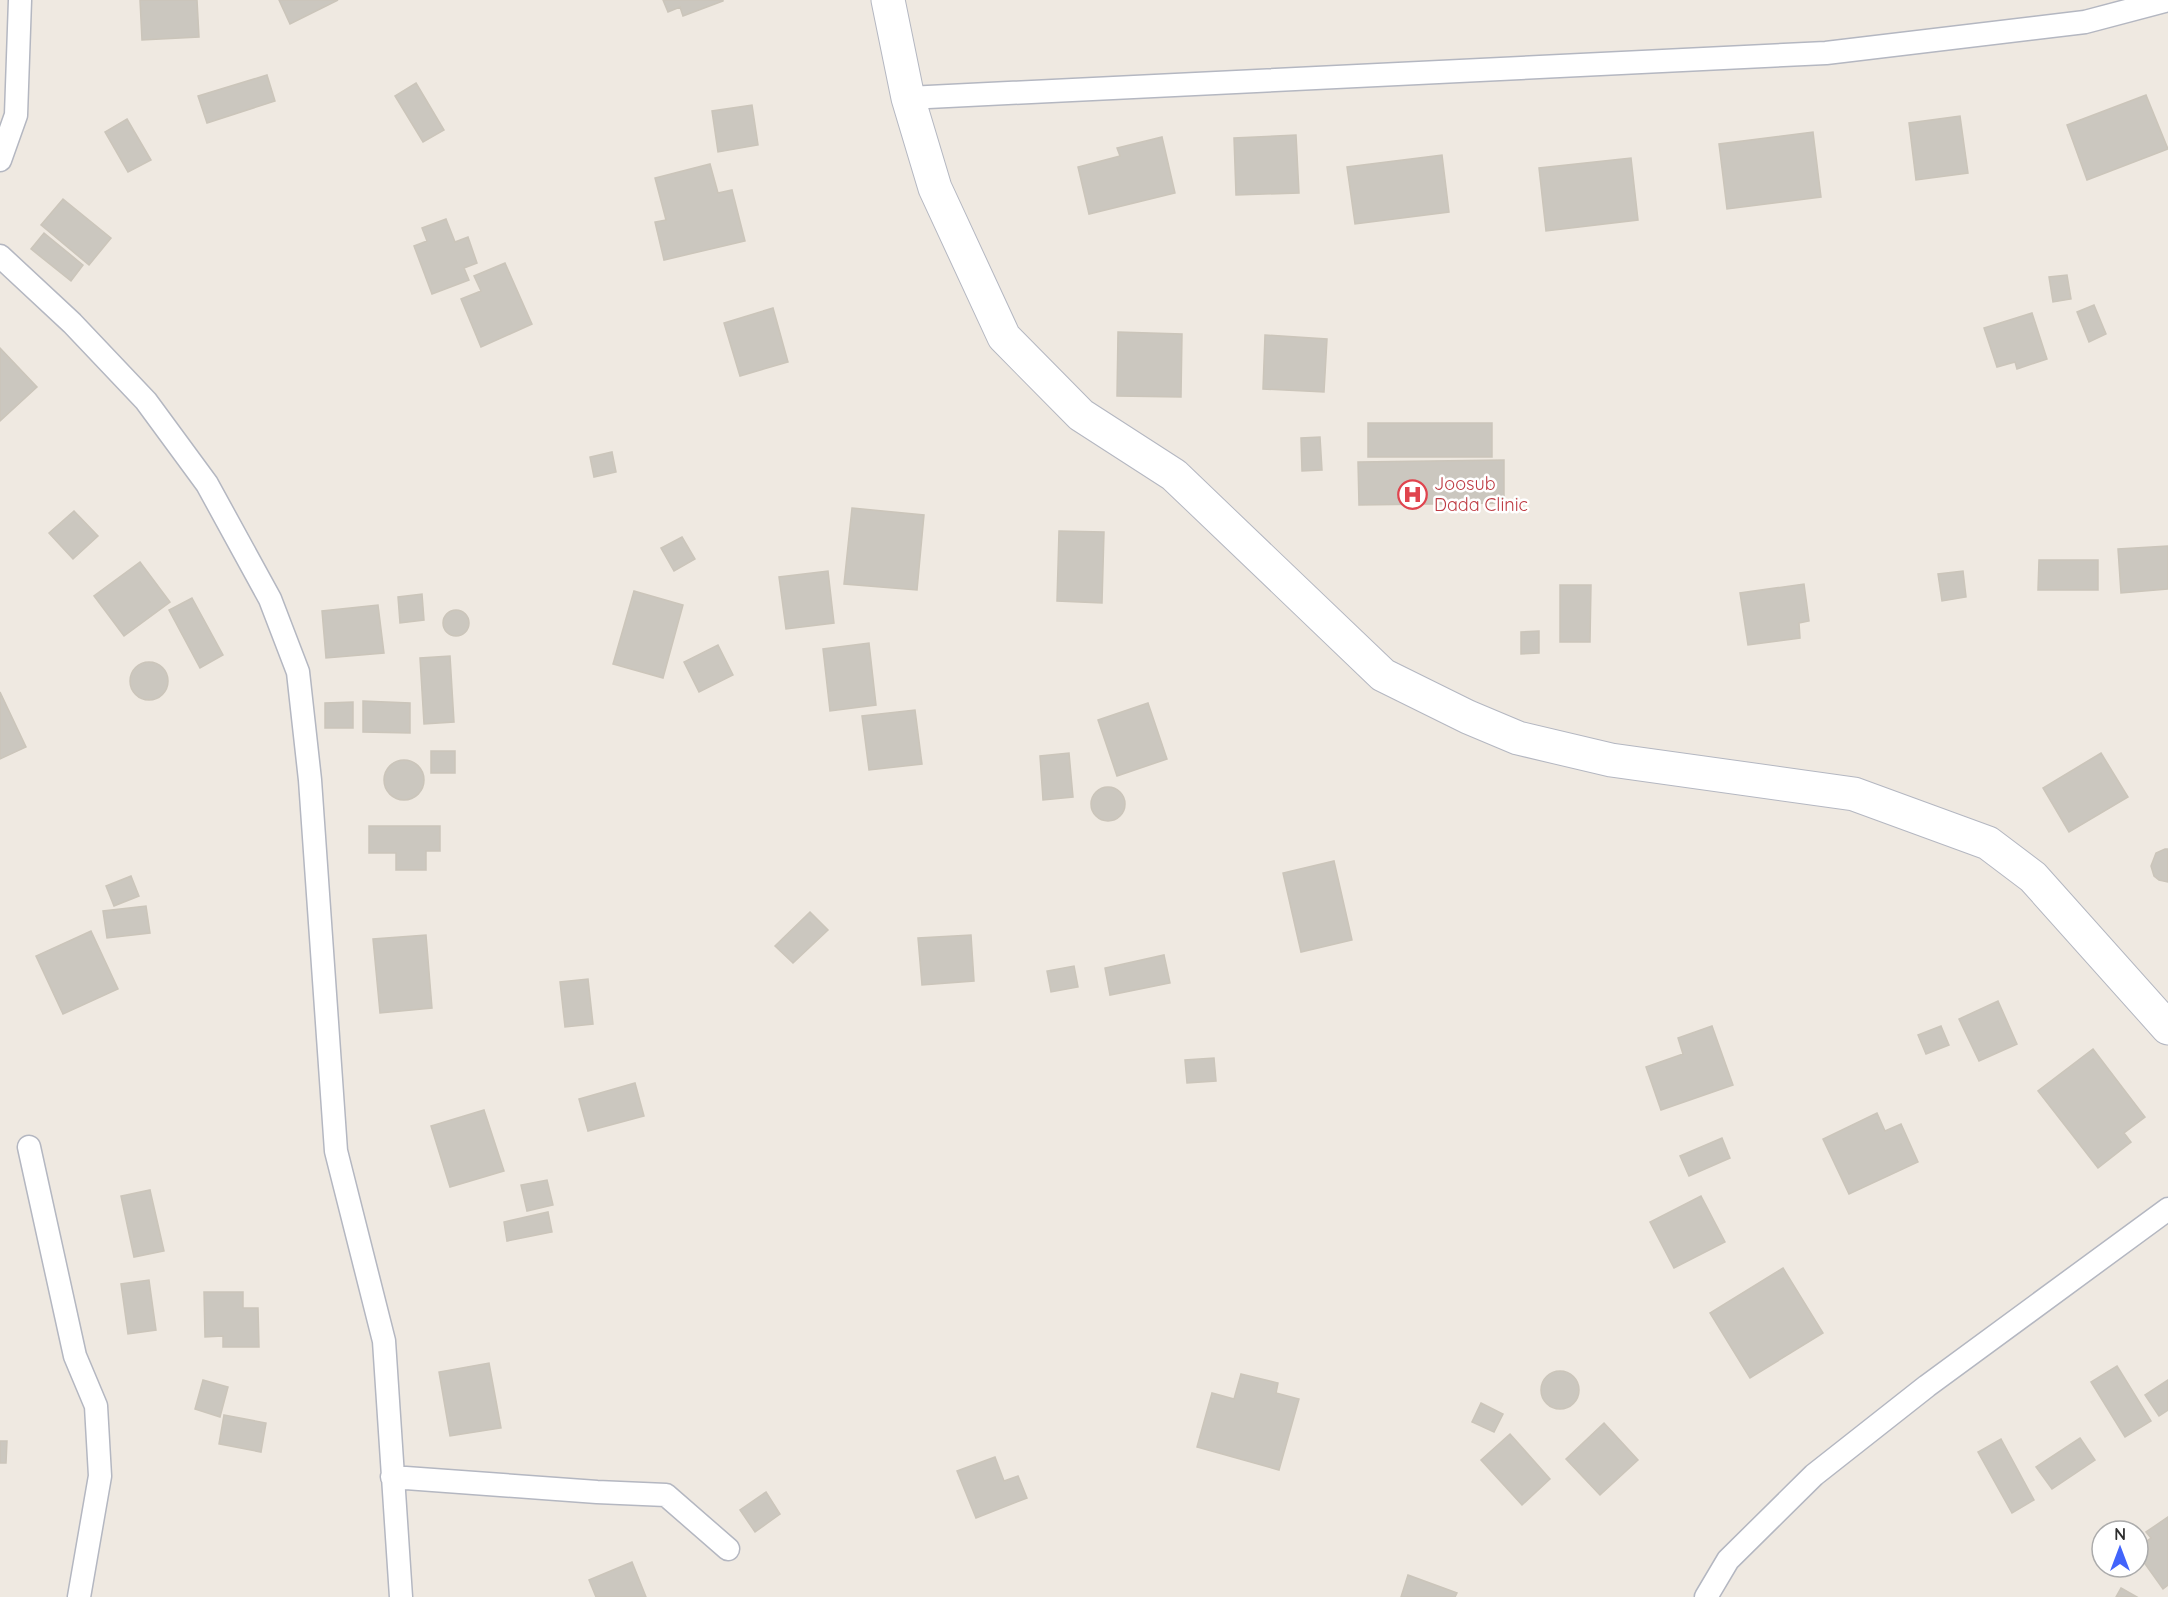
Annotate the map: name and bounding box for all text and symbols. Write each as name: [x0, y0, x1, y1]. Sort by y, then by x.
place label: Joosub Dada Clinic: [1434, 472, 1528, 516]
hospital icon: Joosub Dada Clinic: [1397, 478, 1429, 510]
north arrow: [2090, 1519, 2150, 1579]
text: N: [2114, 1524, 2126, 1544]

